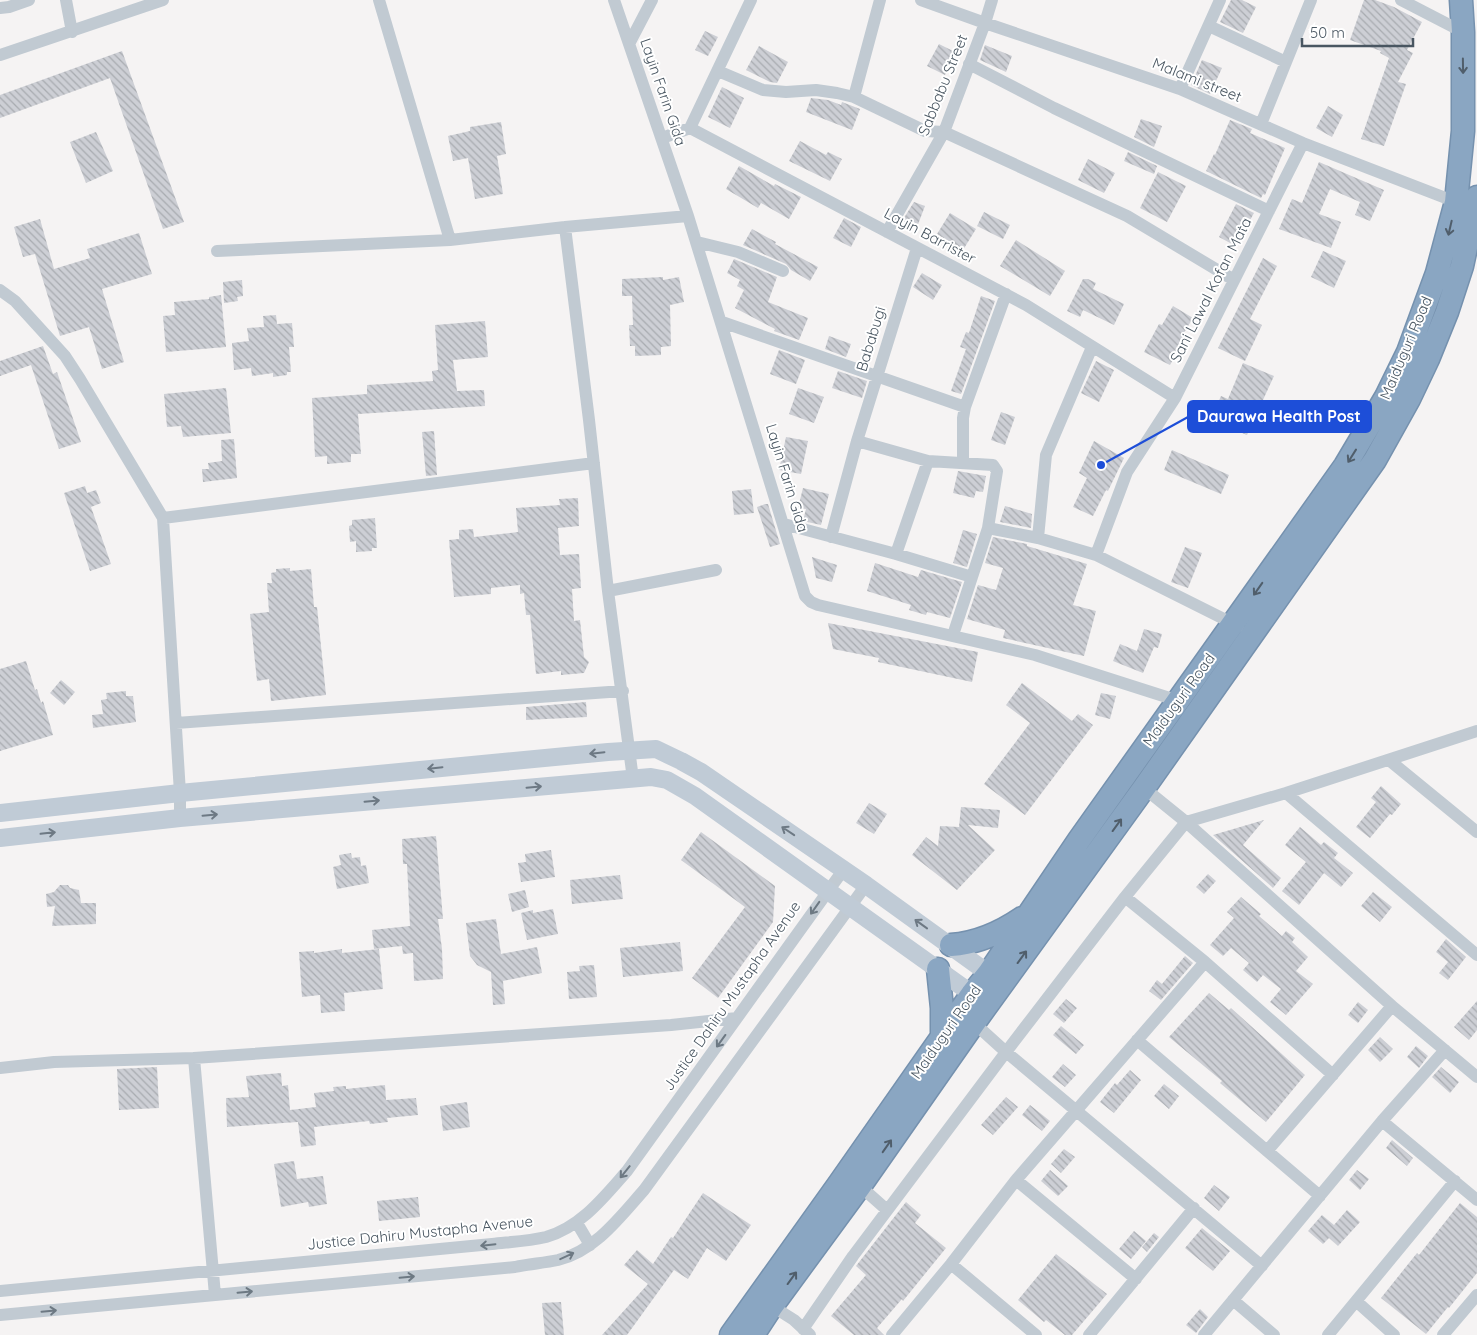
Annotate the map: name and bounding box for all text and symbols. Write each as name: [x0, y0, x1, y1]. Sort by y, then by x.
scale bar: [1302, 15, 1413, 47]
text: 50 m: [1310, 23, 1345, 42]
street label: Sabbabu Street: [914, 31, 971, 138]
street label: Layin Farin Gida: [636, 36, 691, 148]
street label: Malami street: [1150, 53, 1245, 106]
one-way arrow: [1459, 58, 1468, 74]
street label: Layin Barrister: [881, 203, 980, 268]
street label: Sani Lawal Kofan Mata: [1166, 214, 1255, 365]
one-way arrow: [1445, 219, 1454, 235]
street label: Maiduguri Road: [1375, 293, 1436, 402]
street label: Bababugi: [852, 304, 889, 374]
callout: Daurawa Health Post: [1188, 401, 1371, 432]
text: Daurawa Health Post: [1197, 406, 1361, 426]
street label: Layin Farin Gida: [762, 421, 813, 534]
one-way arrow: [1346, 449, 1356, 463]
one-way arrow: [1253, 582, 1263, 596]
street label: Maiduguri Road: [1138, 649, 1219, 750]
one-way arrow: [589, 748, 605, 758]
one-way arrow: [427, 763, 443, 773]
one-way arrow: [525, 782, 541, 792]
one-way arrow: [364, 796, 380, 806]
one-way arrow: [202, 811, 218, 820]
one-way arrow: [1112, 818, 1122, 832]
one-way arrow: [781, 826, 795, 836]
one-way arrow: [40, 828, 56, 838]
street label: Justice Dahiru Mustapha Avenue: [659, 897, 804, 1094]
one-way arrow: [810, 901, 820, 915]
one-way arrow: [914, 919, 928, 929]
one-way arrow: [1017, 950, 1027, 964]
street label: Maiduguri Road: [906, 981, 985, 1082]
one-way arrow: [716, 1034, 726, 1048]
one-way arrow: [882, 1140, 892, 1154]
one-way arrow: [620, 1166, 631, 1179]
street label: Justice Dahiru Mustapha Avenue: [306, 1211, 534, 1254]
one-way arrow: [480, 1240, 496, 1250]
one-way arrow: [560, 1250, 575, 1260]
one-way arrow: [787, 1271, 797, 1285]
one-way arrow: [399, 1272, 415, 1282]
one-way arrow: [237, 1287, 253, 1297]
one-way arrow: [40, 1306, 56, 1315]

